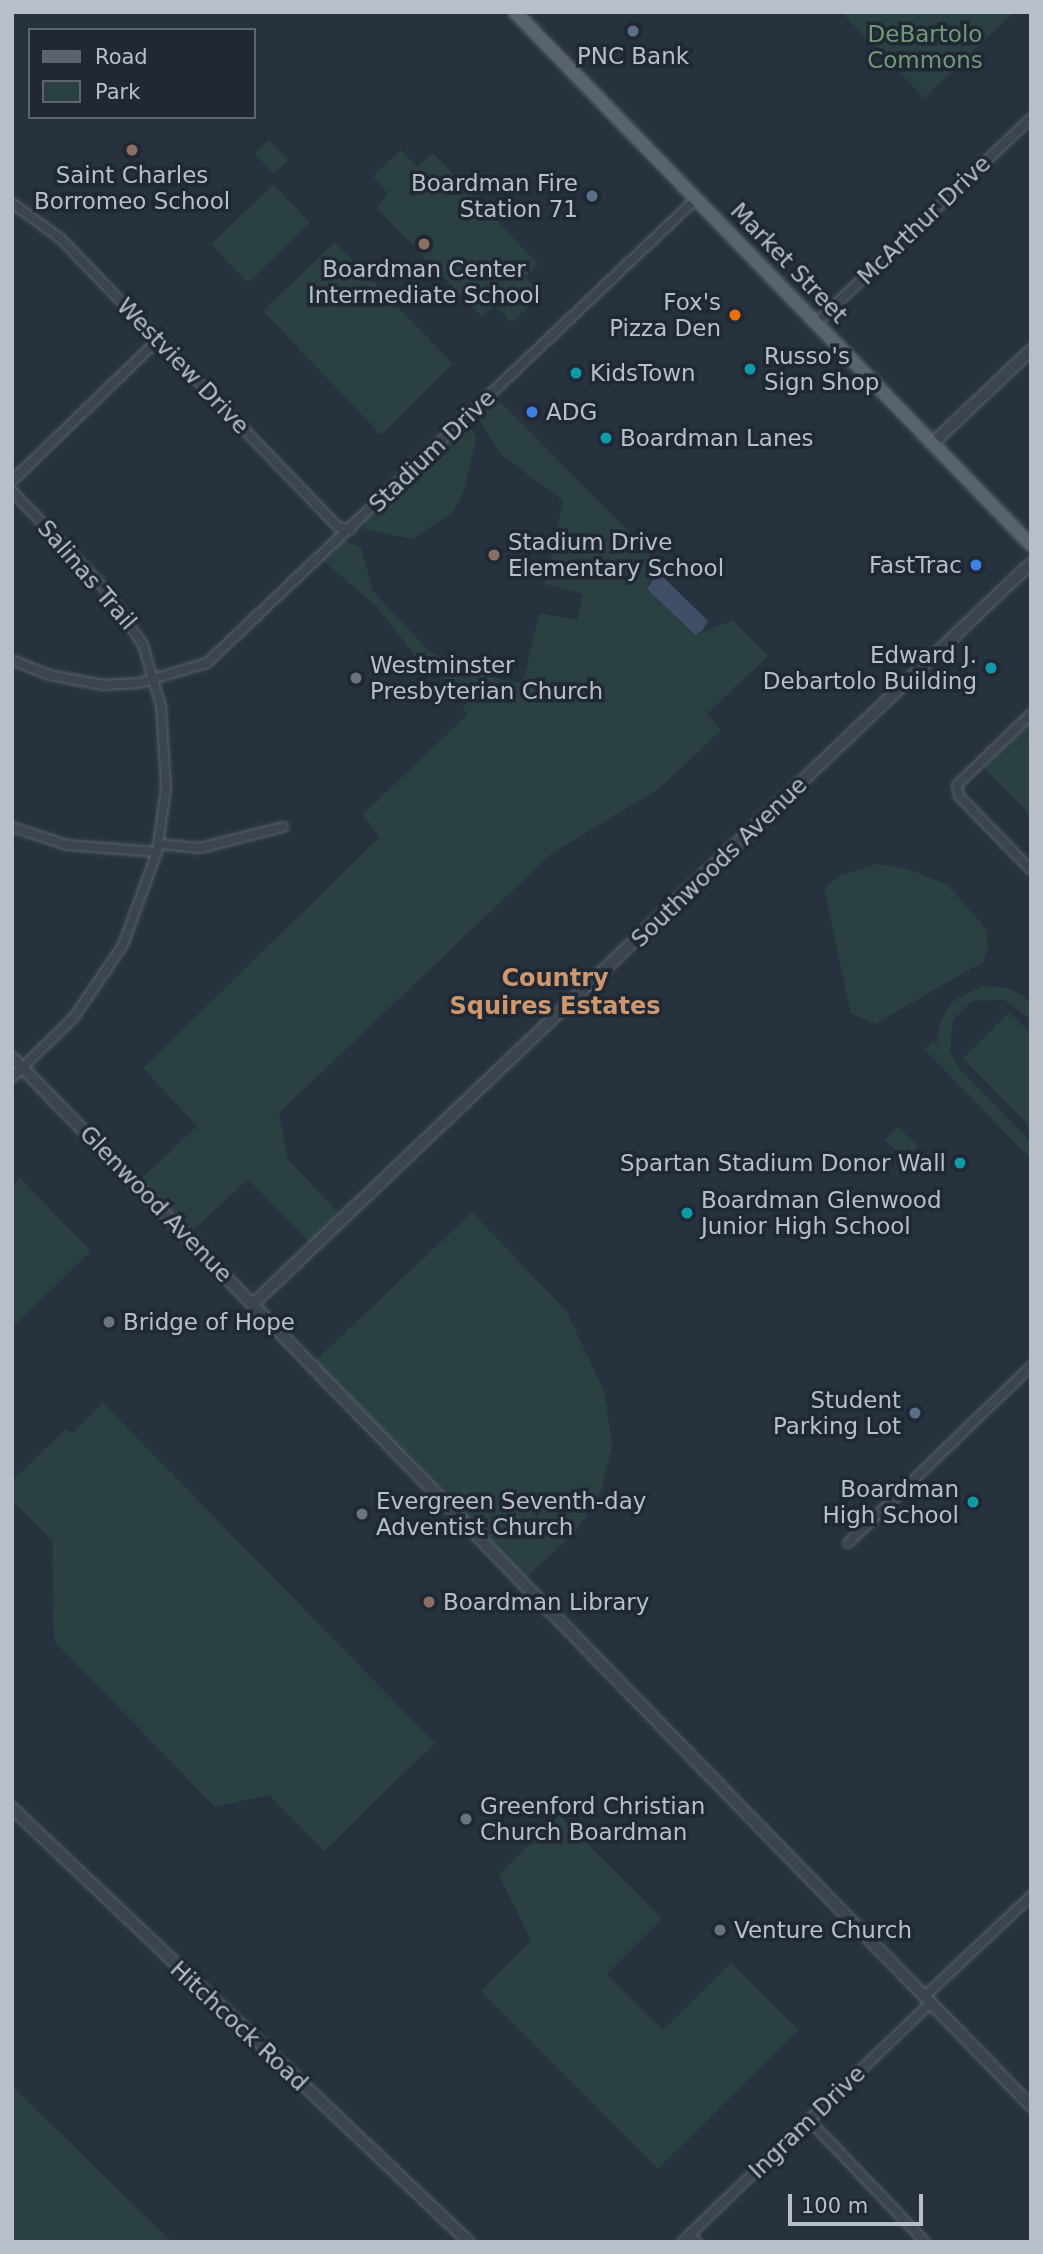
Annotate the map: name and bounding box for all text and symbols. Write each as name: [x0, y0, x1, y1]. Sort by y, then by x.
park label: DeBartolo Commons: [867, 20, 983, 74]
marker: PNC Bank: [625, 23, 641, 39]
legend: [28, 28, 256, 119]
place label: PNC Bank: [577, 42, 689, 70]
text: Road: [95, 45, 148, 69]
text: Park: [95, 80, 140, 104]
marker: Saint Charles Borromeo School: [124, 142, 140, 158]
street label: McArthur Drive: [852, 150, 996, 290]
place label: Saint Charles Borromeo School: [34, 161, 230, 215]
place label: Boardman Fire Station 71: [411, 169, 578, 223]
marker: Boardman Fire Station 71: [584, 188, 600, 204]
street label: Market Street: [725, 197, 853, 329]
marker: Boardman Center Intermediate School: [416, 236, 432, 252]
place label: Boardman Center Intermediate School: [308, 255, 540, 309]
place label: Fox's Pizza Den: [609, 288, 721, 342]
street label: Westview Drive: [111, 292, 255, 440]
marker: Fox's Pizza Den: [727, 307, 743, 323]
place label: Russo's Sign Shop: [764, 342, 879, 396]
place label: KidsTown: [590, 359, 696, 387]
marker: Russo's Sign Shop: [742, 361, 758, 377]
marker: KidsTown: [568, 365, 584, 381]
street label: Stadium Drive: [363, 384, 501, 518]
place label: ADG: [546, 398, 597, 426]
marker: ADG: [524, 404, 540, 420]
place label: Boardman Lanes: [620, 424, 814, 452]
marker: Boardman Lanes: [598, 430, 614, 446]
street label: Salinas Trail: [32, 514, 142, 636]
place label: Stadium Drive Elementary School: [508, 528, 724, 582]
marker: Stadium Drive Elementary School: [486, 547, 502, 563]
place label: FastTrac: [869, 551, 962, 579]
marker: FastTrac: [968, 557, 984, 573]
place label: Edward J. Debartolo Building: [763, 641, 977, 695]
place label: Westminster Presbyterian Church: [370, 651, 603, 705]
marker: Edward J. Debartolo Building: [983, 660, 999, 676]
marker: Westminster Presbyterian Church: [348, 670, 364, 686]
street label: Southwoods Avenue: [626, 771, 812, 953]
district label: Country Squires Estates: [450, 965, 660, 1021]
street label: Glenwood Avenue: [74, 1120, 238, 1288]
place label: Spartan Stadium Donor Wall: [620, 1149, 946, 1177]
marker: Spartan Stadium Donor Wall: [952, 1155, 968, 1171]
place label: Boardman Glenwood Junior High School: [701, 1186, 941, 1240]
marker: Boardman Glenwood Junior High School: [679, 1205, 695, 1221]
place label: Bridge of Hope: [123, 1308, 295, 1336]
marker: Bridge of Hope: [101, 1314, 117, 1330]
place label: Student Parking Lot: [773, 1386, 901, 1440]
marker: Student Parking Lot: [907, 1405, 923, 1421]
place label: Boardman High School: [822, 1475, 959, 1529]
place label: Evergreen Seventh-day Adventist Church: [376, 1487, 646, 1541]
marker: Boardman High School: [965, 1494, 981, 1510]
marker: Evergreen Seventh-day Adventist Church: [354, 1506, 370, 1522]
place label: Boardman Library: [443, 1588, 649, 1616]
marker: Boardman Library: [421, 1594, 437, 1610]
place label: Greenford Christian Church Boardman: [480, 1792, 705, 1846]
marker: Greenford Christian Church Boardman: [458, 1811, 474, 1827]
place label: Venture Church: [734, 1916, 912, 1944]
marker: Venture Church: [712, 1922, 728, 1938]
street label: Hitchcock Road: [165, 1955, 313, 2097]
street label: Ingram Drive: [743, 2060, 871, 2184]
scale bar: [791, 2180, 926, 2224]
text: 100 m: [801, 2194, 868, 2218]

